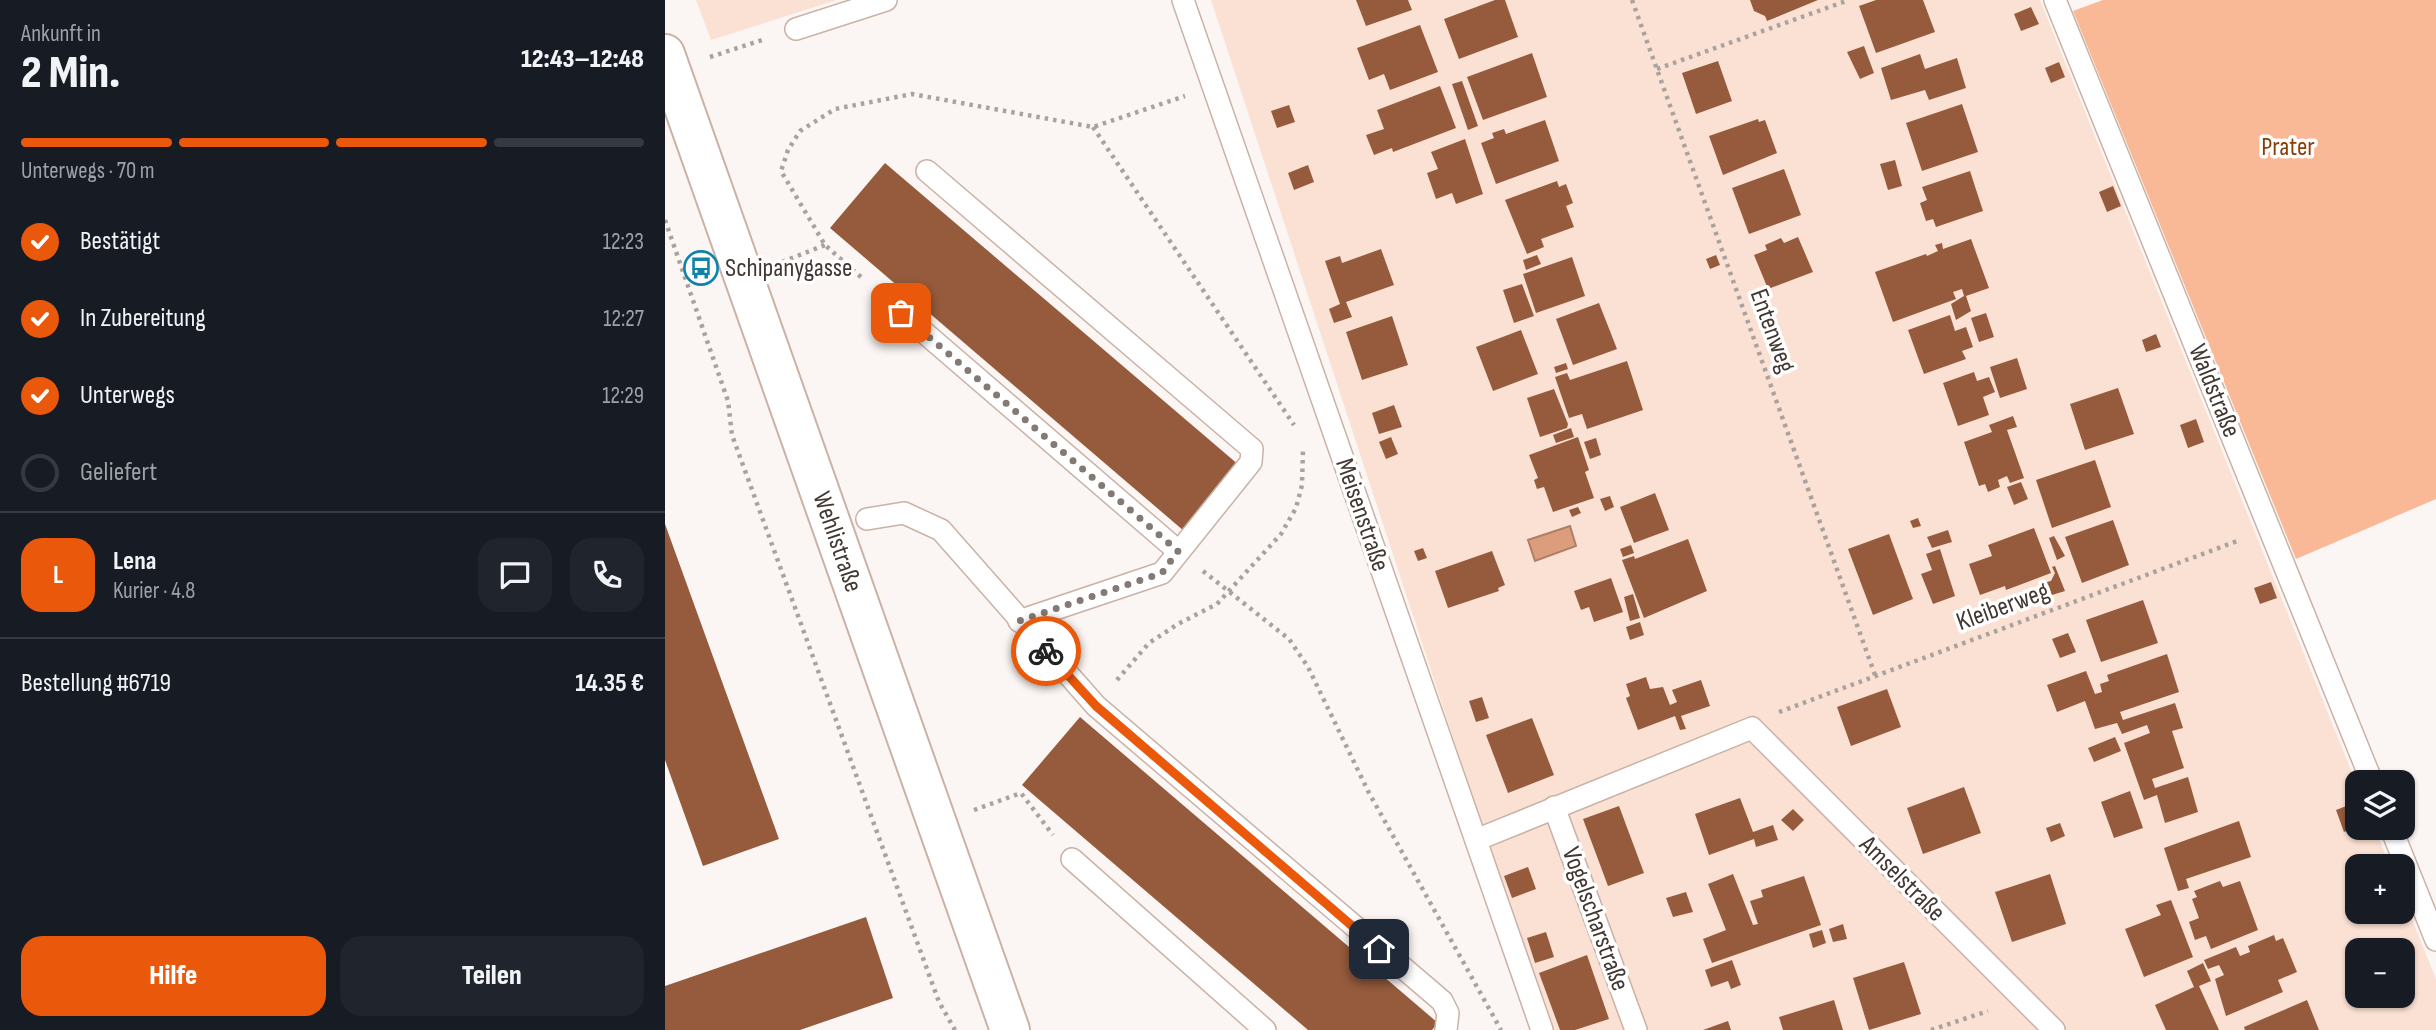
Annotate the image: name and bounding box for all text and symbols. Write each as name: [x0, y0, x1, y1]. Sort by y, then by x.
text: Ankunft in: [21, 20, 101, 48]
text: 12:43–12:48: [521, 44, 644, 75]
text: 2 Min.: [21, 46, 120, 101]
park label: Prater: [2261, 132, 2315, 163]
text: Unterwegs · 70 m: [21, 157, 155, 185]
icon: check: [21, 223, 59, 261]
text: Bestätigt: [80, 226, 160, 257]
text: 12:23: [603, 228, 644, 256]
bus stop icon: Schipanygasse: [682, 249, 720, 287]
place label: Schipanygasse: [725, 253, 853, 284]
pin: [871, 283, 931, 343]
street label: Entenweg: [1743, 285, 1801, 377]
icon: bag: [882, 294, 920, 332]
icon: check: [21, 300, 59, 338]
text: In Zubereitung: [80, 303, 206, 334]
text: 12:27: [603, 305, 644, 333]
street label: Waldstraße: [2181, 340, 2247, 442]
icon: check: [21, 377, 59, 415]
text: Unterwegs: [80, 380, 175, 411]
text: 12:29: [602, 382, 644, 410]
street label: Meisenstraße: [1328, 454, 1396, 576]
text: Geliefert: [80, 457, 157, 488]
street label: Wehlistraße: [805, 488, 869, 596]
button: chat: [478, 538, 552, 612]
button: phone: [570, 538, 644, 612]
text: Lena: [113, 546, 156, 577]
text: L: [53, 560, 63, 591]
street label: Kleiberweg: [1952, 576, 2054, 638]
text: Kurier · 4.8: [113, 577, 195, 605]
courier: [1011, 616, 1081, 686]
icon: bike: [1027, 632, 1065, 670]
text: Bestellung #6719: [21, 668, 171, 699]
text: 14.35 €: [575, 668, 644, 699]
map controls: [2345, 770, 2415, 1008]
button: layers: [2345, 770, 2415, 840]
street label: Amselstraße: [1852, 829, 1951, 928]
street label: Vogelscharstraße: [1555, 843, 1635, 995]
button: +: [2345, 854, 2415, 924]
pin: [1349, 919, 1409, 979]
icon: home: [1360, 930, 1398, 968]
button: Hilfe: [21, 936, 326, 1016]
button: Teilen: [340, 936, 644, 1016]
button: −: [2345, 938, 2415, 1008]

